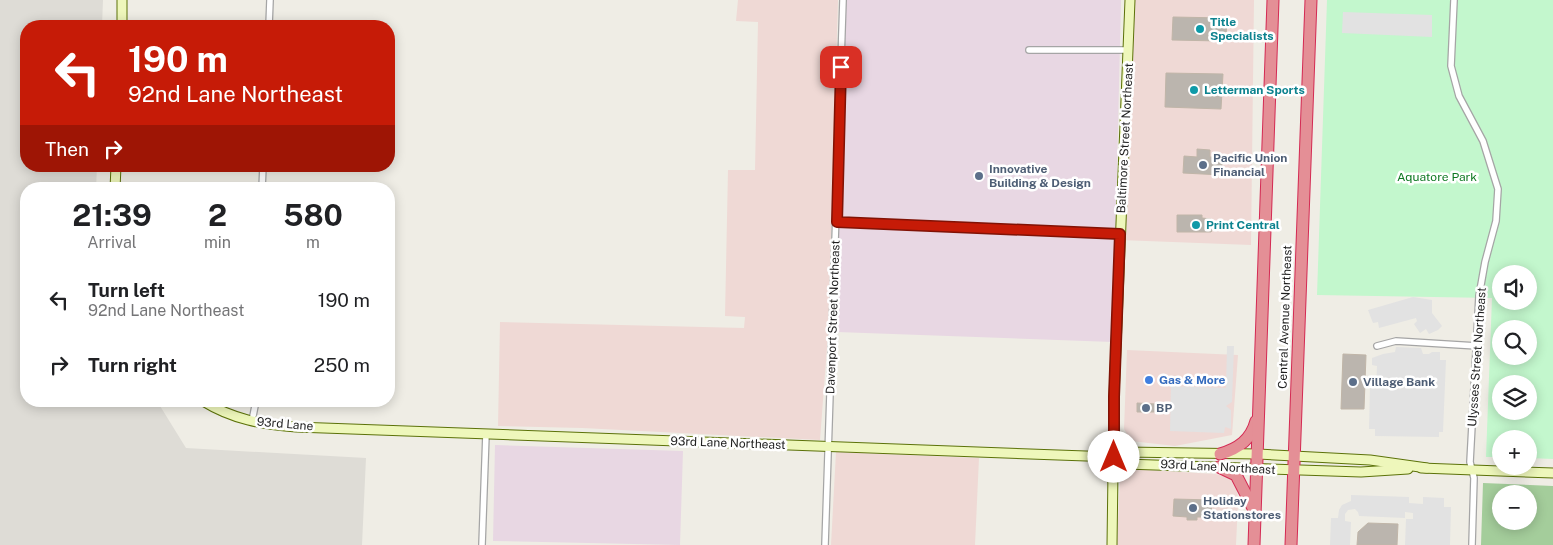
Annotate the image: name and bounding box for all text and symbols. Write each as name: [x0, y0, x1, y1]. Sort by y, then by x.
place label: Title Specialists: [1210, 15, 1274, 43]
marker: Title Specialists: [1194, 23, 1206, 35]
text: 190 m: [128, 39, 228, 80]
icon: left: [45, 40, 110, 105]
pin: [820, 46, 862, 88]
icon: arrive: [827, 53, 855, 81]
street label: Baltimore Street Northeast: [1114, 62, 1136, 214]
text: 92nd Lane Northeast: [128, 81, 343, 107]
place label: Letterman Sports: [1204, 83, 1305, 97]
marker: Letterman Sports: [1188, 84, 1200, 96]
icon: right: [99, 135, 127, 163]
text: Then: [45, 138, 89, 160]
place label: Pacific Union Financial: [1213, 151, 1287, 179]
marker: Pacific Union Financial: [1197, 159, 1209, 171]
place label: Innovative Building & Design: [989, 162, 1091, 190]
marker: Innovative Building & Design: [973, 170, 985, 182]
park label: Aquatore Park: [1397, 170, 1477, 184]
text: 21:39: [72, 197, 152, 233]
text: 2: [208, 197, 227, 233]
text: 580: [283, 197, 343, 233]
place label: Print Central: [1206, 218, 1280, 232]
marker: Print Central: [1190, 219, 1202, 231]
text: Arrival: [87, 233, 137, 252]
text: min: [204, 233, 231, 252]
text: m: [306, 233, 320, 252]
street label: Davenport Street Northeast: [823, 239, 843, 394]
street label: Central Avenue Northeast: [1275, 245, 1295, 389]
map controls: [1492, 265, 1537, 530]
button: sound: [1492, 265, 1537, 310]
text: Turn left: [88, 279, 165, 301]
icon: left: [45, 286, 73, 314]
street label: Ulysses Street Northeast: [1465, 287, 1489, 427]
text: 190 m: [318, 289, 370, 311]
text: 92nd Lane Northeast: [88, 301, 244, 320]
button: search: [1492, 320, 1537, 365]
icon: right: [45, 351, 73, 379]
text: Turn right: [88, 354, 177, 376]
text: 250 m: [314, 354, 370, 376]
place label: Gas & More: [1159, 373, 1226, 387]
marker: Gas & More: [1143, 374, 1155, 386]
place label: Village Bank: [1363, 375, 1435, 389]
button: layers: [1492, 375, 1537, 420]
marker: Village Bank: [1347, 376, 1359, 388]
place label: BP: [1156, 401, 1172, 415]
marker: BP: [1140, 402, 1152, 414]
street label: 93rd Lane: [256, 415, 314, 433]
position arrow: [1087, 430, 1139, 482]
button: +: [1492, 430, 1537, 475]
street label: 93rd Lane Northeast: [670, 434, 786, 452]
street label: 93rd Lane Northeast: [1160, 457, 1276, 477]
button: −: [1492, 485, 1537, 530]
place label: Holiday Stationstores: [1203, 494, 1281, 522]
marker: Holiday Stationstores: [1187, 502, 1199, 514]

